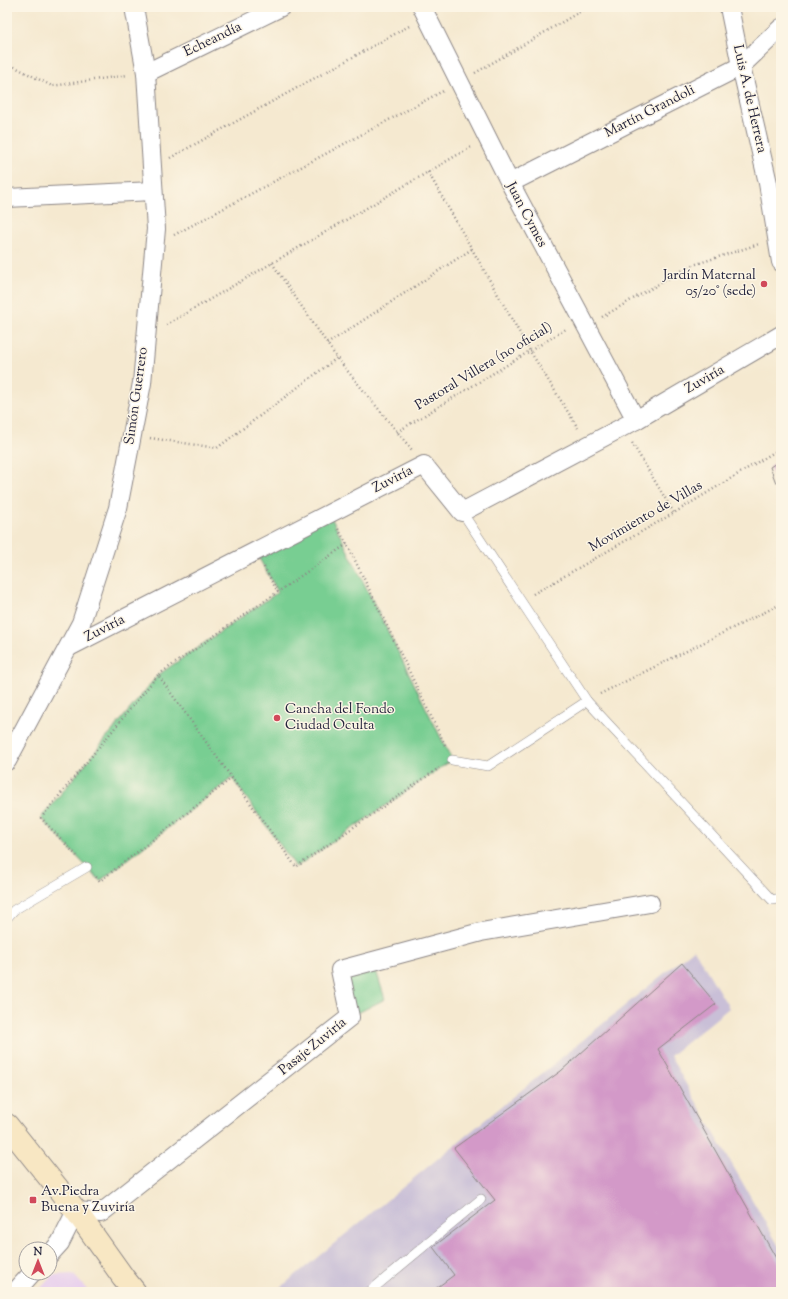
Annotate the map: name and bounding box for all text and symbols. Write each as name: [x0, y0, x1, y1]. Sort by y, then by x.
street label: Echeandía: [181, 17, 246, 63]
street label: Luis A. de Herrera: [727, 43, 771, 156]
street label: Martín Grandoli: [601, 81, 699, 143]
street label: Juan Cymes: [500, 178, 552, 251]
place label: Jardín Maternal 05/20° (sede): [662, 266, 756, 302]
marker: Jardín Maternal 05/20° (sede): [759, 279, 769, 289]
street label: Pastoral Villera (no oficial): [412, 318, 556, 416]
street label: Simón Guerrero: [120, 345, 154, 446]
street label: Zuviría: [681, 360, 729, 399]
street label: Zuviría: [369, 461, 417, 499]
street label: Movimiento de Villas: [585, 476, 707, 558]
street label: Zuviría: [81, 610, 129, 648]
place label: Cancha del Fondo Ciudad Oculta: [285, 700, 395, 736]
marker: Cancha del Fondo Ciudad Oculta: [272, 713, 282, 723]
street label: Pasaje Zuviría: [275, 1013, 352, 1081]
place label: Av.Piedra Buena y Zuviría: [41, 1182, 135, 1218]
marker: Av.Piedra Buena y Zuviría: [28, 1195, 38, 1205]
north arrow: [18, 1241, 58, 1281]
text: N: [33, 1244, 43, 1260]

